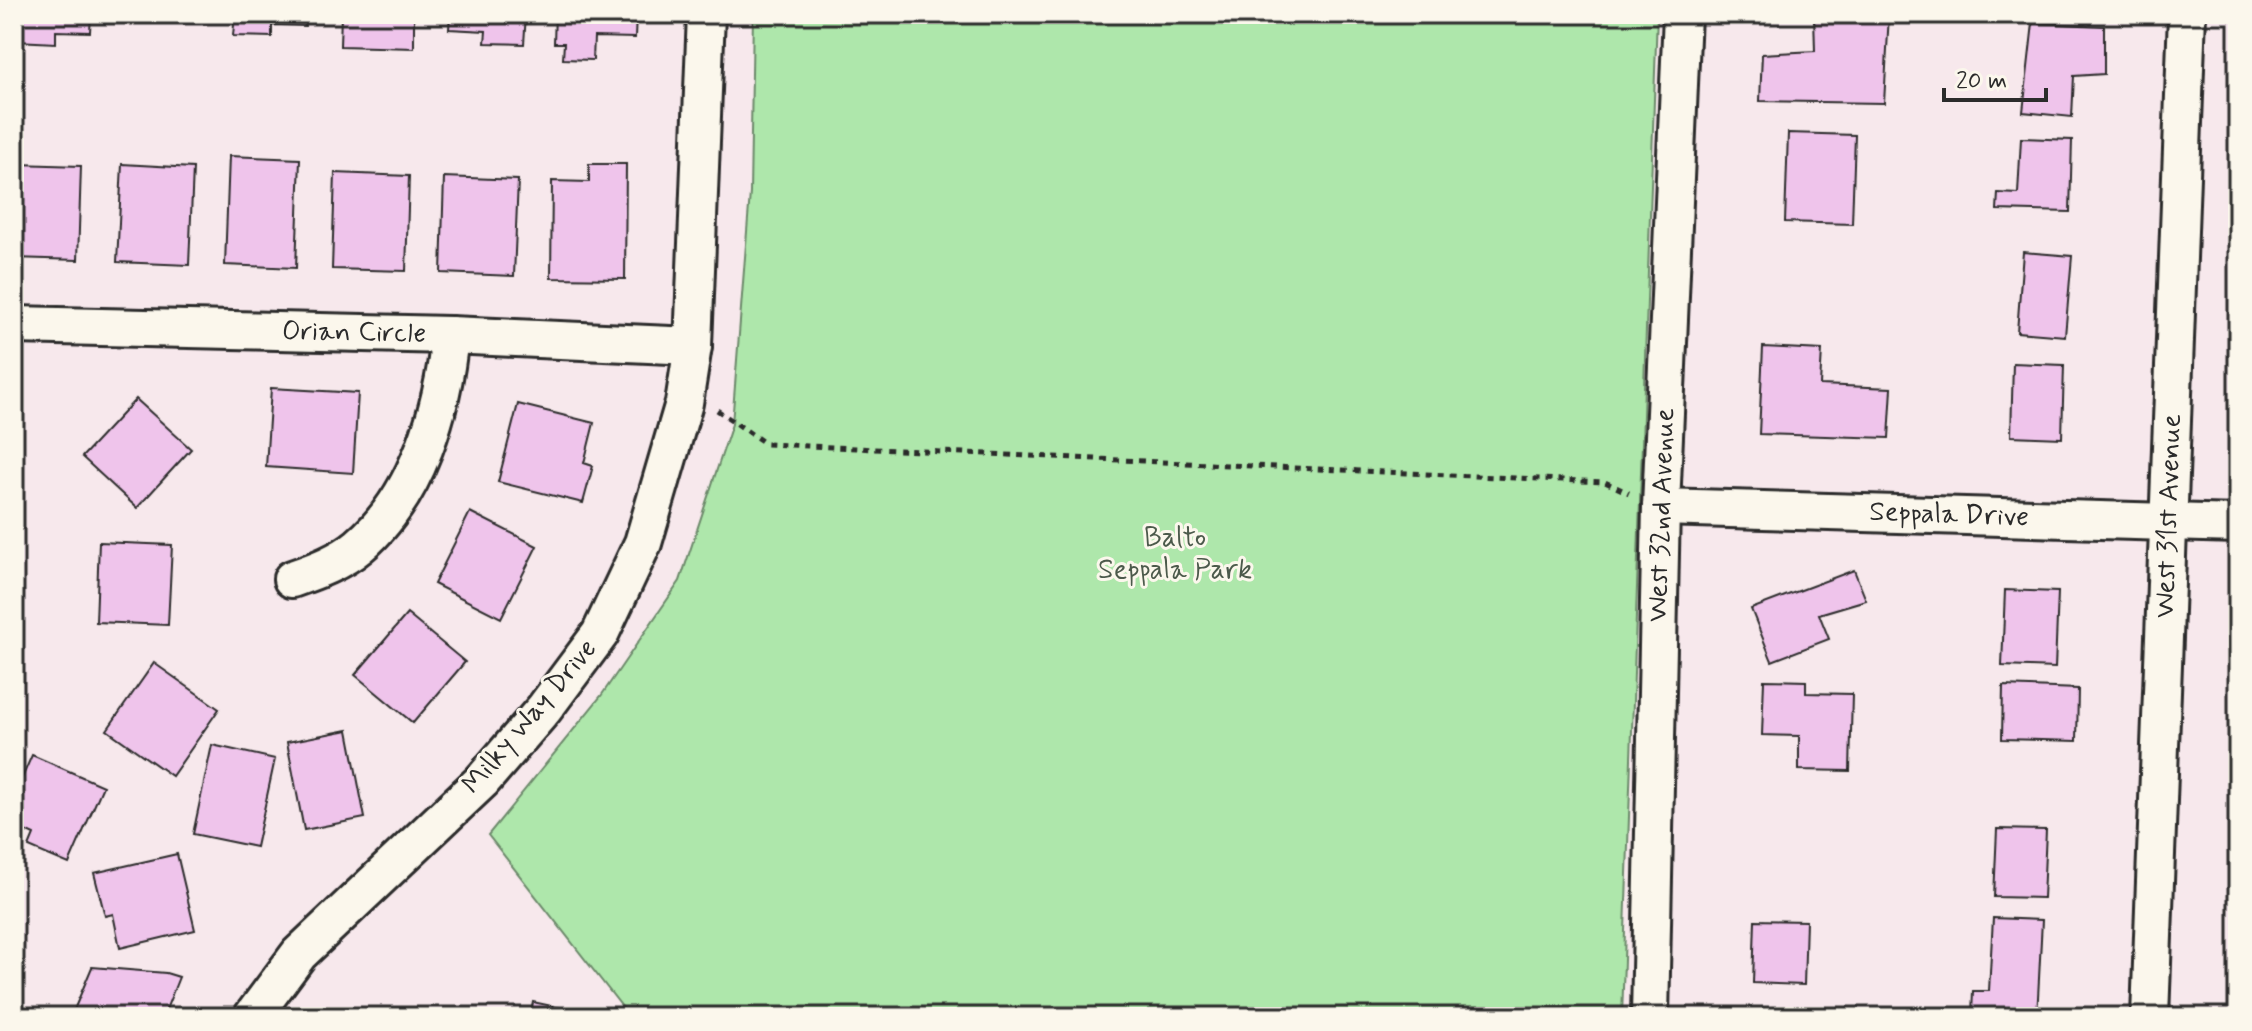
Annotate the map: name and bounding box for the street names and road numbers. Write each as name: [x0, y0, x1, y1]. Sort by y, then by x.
street label: Orian Circle: [281, 313, 427, 353]
street label: West 32nd Avenue: [1640, 407, 1684, 623]
street label: West 31st Avenue: [2147, 413, 2191, 619]
street label: Seppala Drive: [1869, 494, 2029, 536]
street label: Milky Way Drive: [454, 632, 606, 802]

